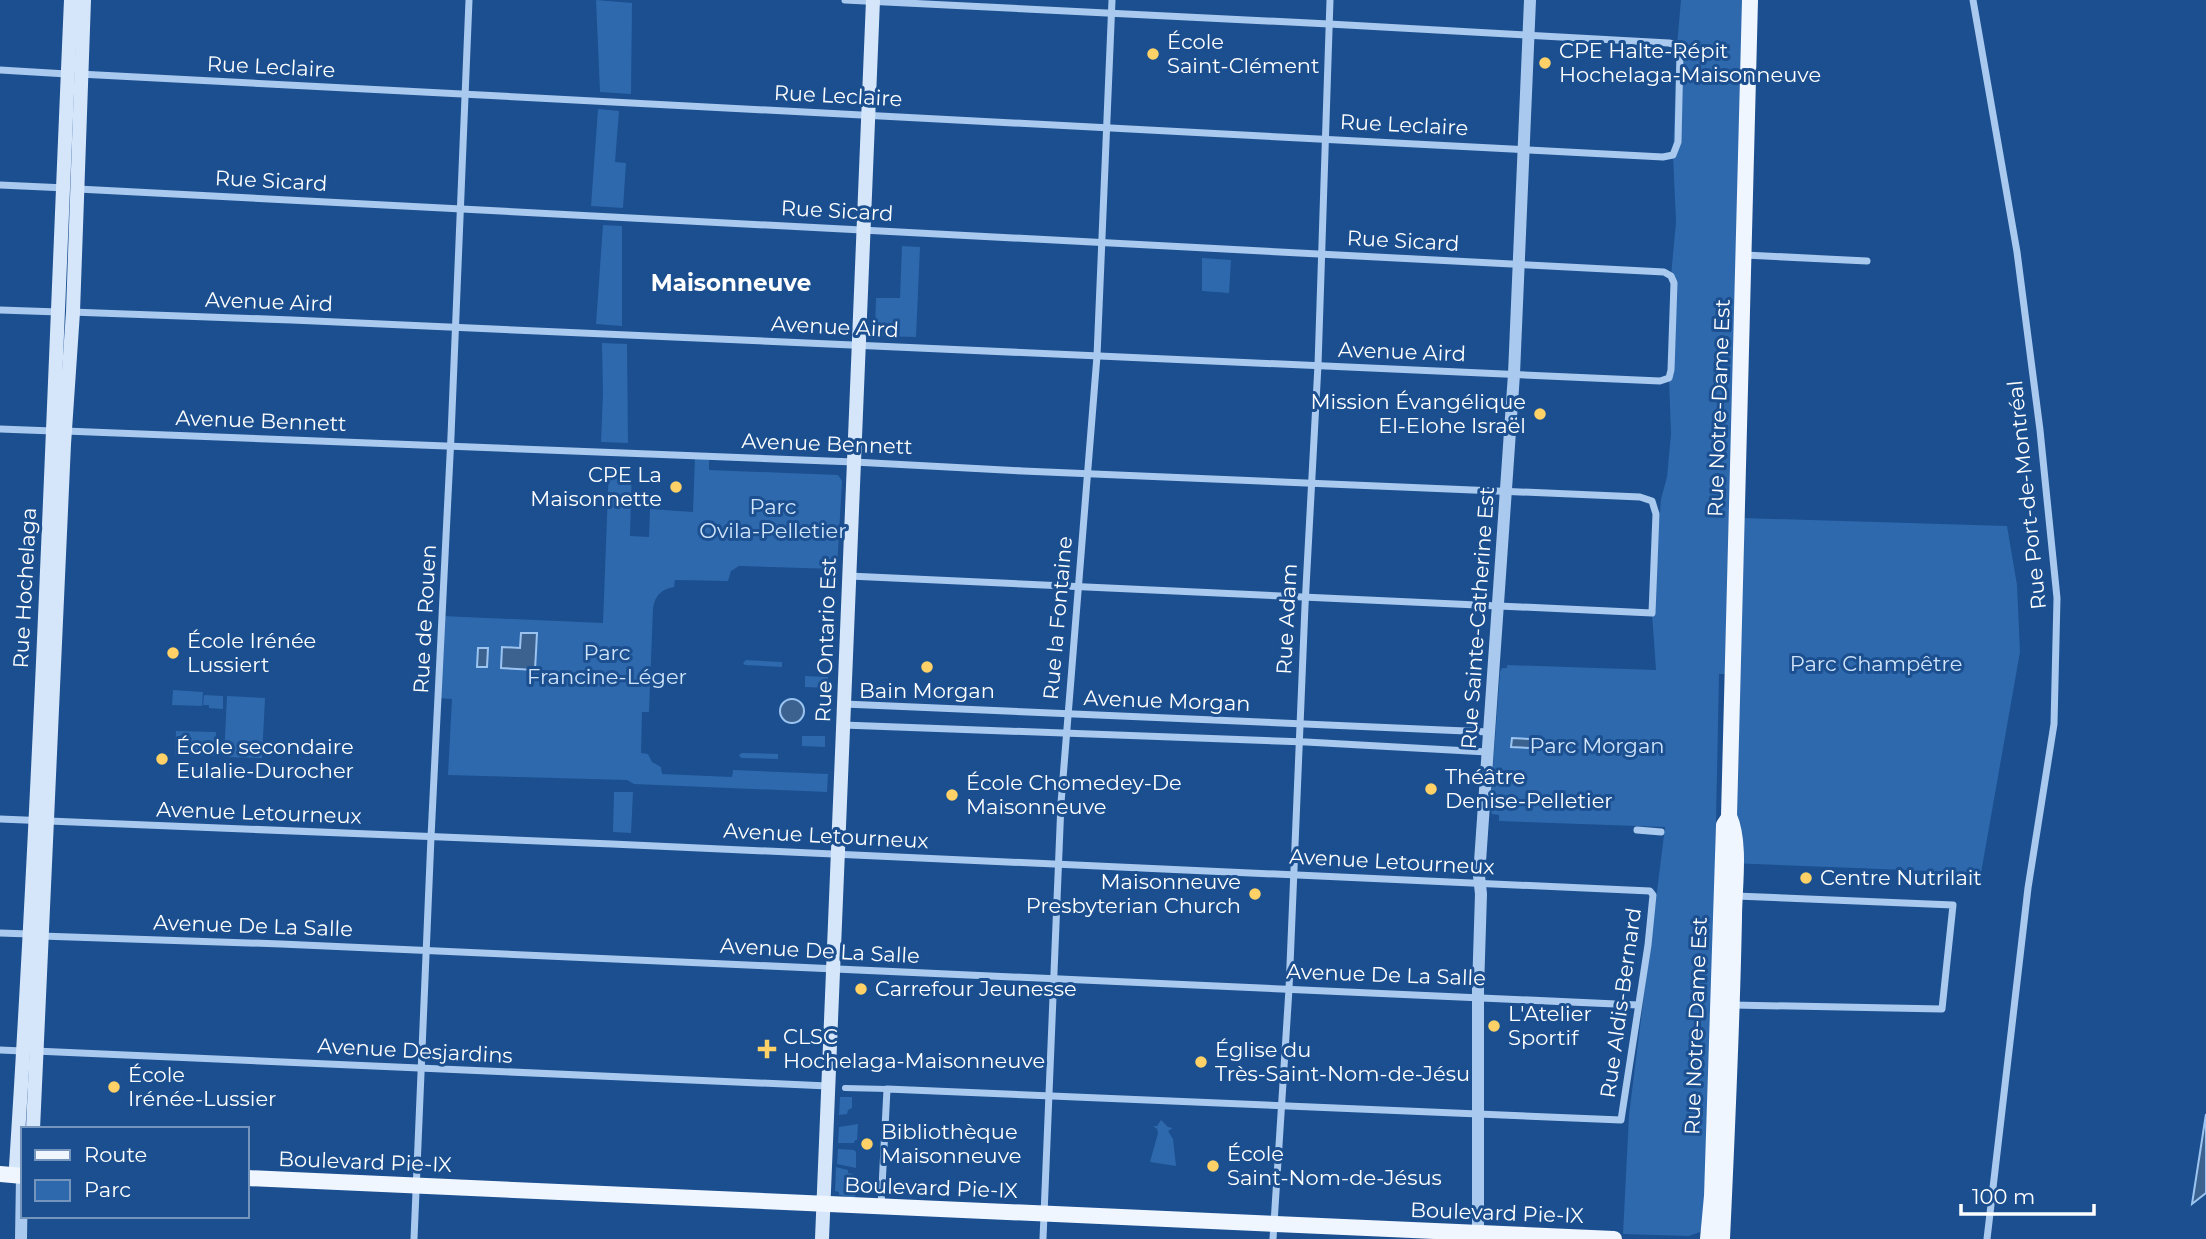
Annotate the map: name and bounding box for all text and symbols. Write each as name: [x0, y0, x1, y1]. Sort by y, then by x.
place label: École Saint-Clément: [1167, 29, 1320, 78]
place label: CPE Halte-Répit Hochelaga-Maisonneuve: [1559, 38, 1821, 87]
marker: École Saint-Clément: [1145, 46, 1161, 62]
street label: Rue Leclaire: [206, 51, 336, 82]
marker: CPE Halte-Répit Hochelaga-Maisonneuve: [1537, 55, 1553, 71]
street label: Rue Leclaire: [773, 80, 903, 111]
street label: Rue Leclaire: [1339, 109, 1469, 140]
street label: Rue Sicard: [214, 165, 328, 196]
street label: Rue Sicard: [780, 195, 894, 226]
street label: Rue Sicard: [1346, 225, 1460, 256]
district label: Maisonneuve: [651, 269, 811, 297]
street label: Avenue Aird: [205, 287, 333, 316]
street label: Rue Notre-Dame Est: [1702, 299, 1735, 517]
street label: Avenue Aird: [771, 311, 900, 342]
street label: Avenue Aird: [1338, 337, 1466, 366]
street label: Rue Port-de-Montréal: [2002, 379, 2051, 611]
place label: Mission Évangélique El-Elohe Israël: [1311, 389, 1526, 438]
street label: Avenue Bennett: [175, 405, 347, 436]
marker: Mission Évangélique El-Elohe Israël: [1532, 406, 1548, 422]
street label: Avenue Bennett: [741, 428, 913, 459]
place label: CPE La Maisonnette: [530, 462, 662, 511]
marker: CPE La Maisonnette: [668, 479, 684, 495]
street label: Rue Sainte-Catherine Est: [1456, 486, 1499, 750]
park label: Parc Ovila-Pelletier: [699, 494, 847, 543]
street label: Rue Hochelaga: [8, 507, 41, 669]
street label: Rue la Fontaine: [1038, 535, 1077, 701]
street label: Rue de Rouen: [408, 544, 441, 694]
street label: Rue Ontario Est: [810, 557, 841, 723]
street label: Rue Adam: [1271, 563, 1302, 675]
place label: École Irénée Lussiert: [187, 628, 316, 677]
park label: Parc Francine-Léger: [527, 640, 687, 689]
marker: École Irénée Lussiert: [165, 645, 181, 661]
park label: Parc Champêtre: [1790, 651, 1962, 676]
marker: Bain Morgan: [919, 659, 935, 675]
place label: Bain Morgan: [859, 678, 995, 703]
street label: Avenue Morgan: [1083, 685, 1251, 716]
park label: Parc Morgan: [1530, 733, 1664, 758]
place label: École secondaire Eulalie-Durocher: [176, 734, 354, 783]
marker: École secondaire Eulalie-Durocher: [154, 751, 170, 767]
place label: Théâtre Denise-Pelletier: [1445, 764, 1613, 813]
place label: École Chomedey-De Maisonneuve: [966, 770, 1182, 819]
marker: Théâtre Denise-Pelletier: [1423, 781, 1439, 797]
marker: École Chomedey-De Maisonneuve: [944, 787, 960, 803]
street label: Avenue Letourneux: [156, 796, 362, 829]
street label: Avenue Letourneux: [723, 818, 929, 853]
street label: Avenue Letourneux: [1289, 844, 1495, 879]
place label: Centre Nutrilait: [1820, 865, 1982, 890]
place label: Maisonneuve Presbyterian Church: [1026, 869, 1241, 918]
marker: Centre Nutrilait: [1798, 870, 1814, 886]
marker: Maisonneuve Presbyterian Church: [1247, 886, 1263, 902]
street label: Rue Aldis-Bernard: [1595, 906, 1646, 1100]
street label: Avenue De La Salle: [153, 910, 353, 941]
street label: Rue Notre-Dame Est: [1679, 917, 1712, 1135]
street label: Avenue De La Salle: [720, 933, 920, 968]
street label: Avenue De La Salle: [1286, 959, 1486, 990]
place label: Carrefour Jeunesse: [875, 976, 1077, 1001]
marker: Carrefour Jeunesse: [853, 981, 869, 997]
place label: L'Atelier Sportif: [1508, 1001, 1592, 1050]
marker: L'Atelier Sportif: [1486, 1018, 1502, 1034]
place label: CLSC Hochelaga-Maisonneuve: [783, 1024, 1045, 1073]
street label: Avenue Desjardins: [317, 1033, 513, 1068]
place label: Église du Très-Saint-Nom-de-Jésu: [1215, 1037, 1470, 1086]
marker: CLSC Hochelaga-Maisonneuve: [757, 1039, 777, 1059]
marker: Église du Très-Saint-Nom-de-Jésu: [1193, 1054, 1209, 1070]
place label: École Irénée-Lussier: [128, 1062, 277, 1111]
marker: École Irénée-Lussier: [106, 1079, 122, 1095]
place label: Bibliothèque Maisonneuve: [881, 1119, 1021, 1168]
legend: [21, 1127, 248, 1218]
marker: Bibliothèque Maisonneuve: [859, 1136, 875, 1152]
place label: École Saint-Nom-de-Jésus: [1227, 1141, 1442, 1190]
text: Route: [84, 1142, 147, 1167]
street label: Boulevard Pie-IX: [278, 1146, 453, 1177]
marker: École Saint-Nom-de-Jésus: [1205, 1158, 1221, 1174]
street label: Boulevard Pie-IX: [844, 1172, 1019, 1203]
scale bar: [1961, 1172, 2094, 1216]
text: Parc: [84, 1177, 131, 1202]
text: 100 m: [1972, 1184, 2035, 1209]
street label: Boulevard Pie-IX: [1410, 1197, 1585, 1228]

